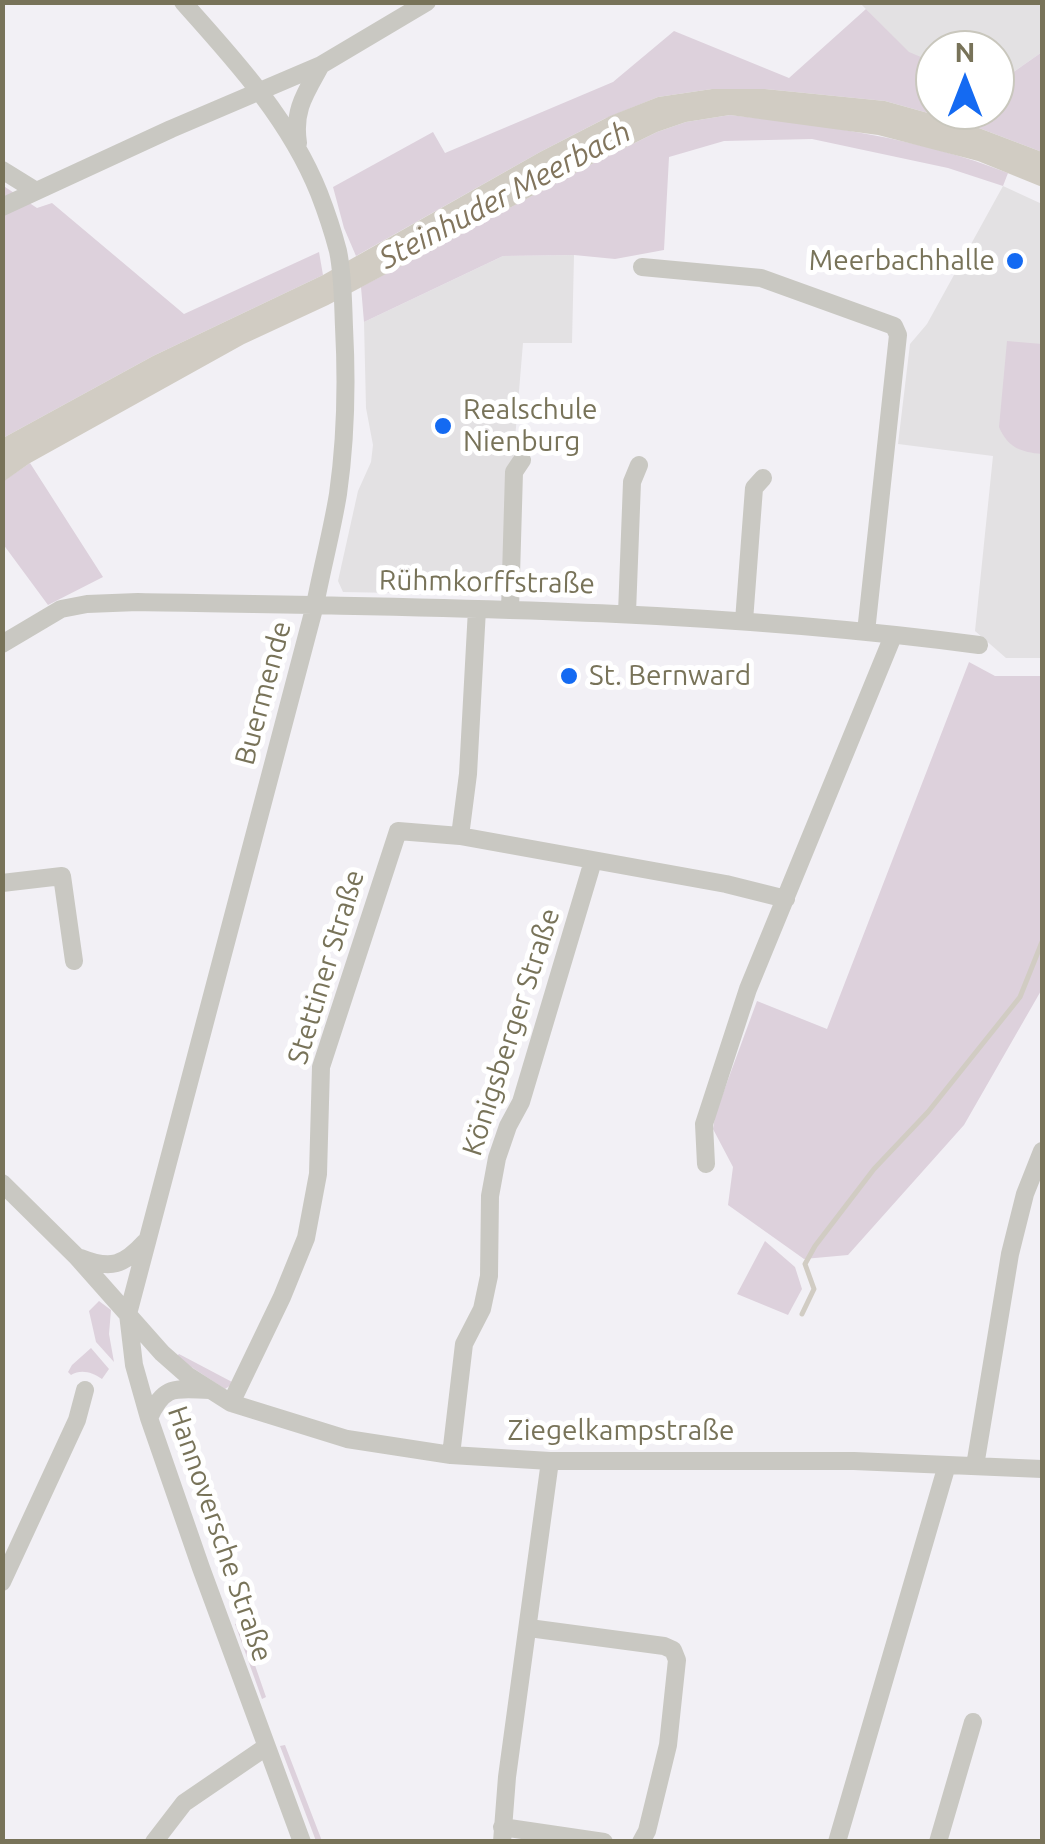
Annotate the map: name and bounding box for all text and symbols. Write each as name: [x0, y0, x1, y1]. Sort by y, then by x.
north arrow: [915, 30, 1015, 130]
text: N: [955, 36, 975, 67]
water label: Steinhuder Meerbach: [373, 113, 637, 277]
place label: Meerbachhalle: [809, 244, 995, 278]
marker: Meerbachhalle: [1004, 250, 1026, 272]
place label: Realschule Nienburg: [463, 393, 598, 459]
marker: Realschule Nienburg: [432, 415, 454, 437]
street label: Rühmkorffstraße: [379, 563, 595, 601]
street label: Buermende: [228, 618, 298, 768]
place label: St. Bernward: [589, 659, 751, 693]
marker: St. Bernward: [558, 665, 580, 687]
street label: Stettiner Straße: [280, 866, 372, 1068]
street label: Königsberger Straße: [455, 904, 567, 1160]
street label: Hannoversche Straße: [161, 1402, 279, 1666]
street label: Ziegelkampstraße: [508, 1414, 734, 1448]

